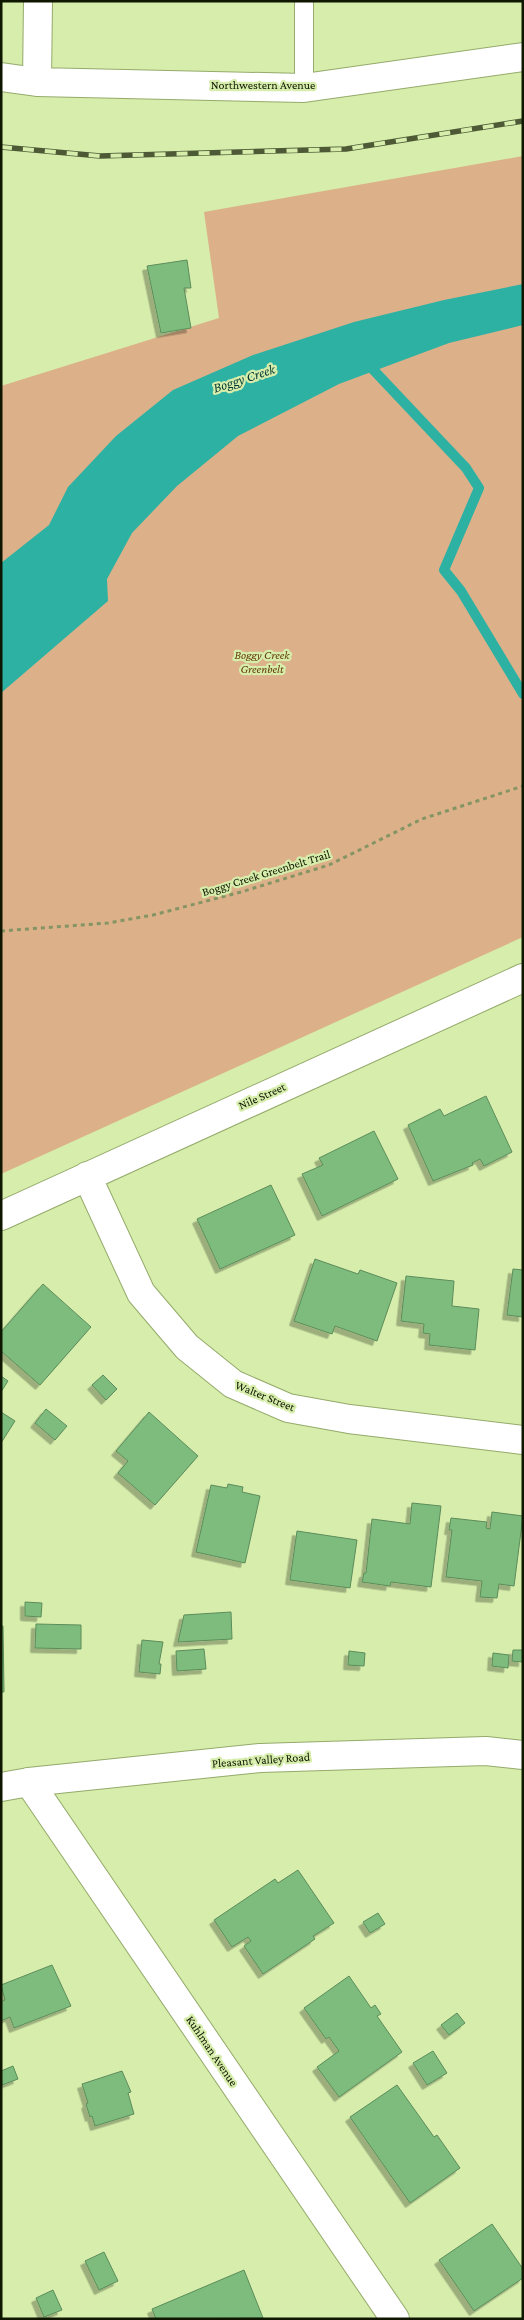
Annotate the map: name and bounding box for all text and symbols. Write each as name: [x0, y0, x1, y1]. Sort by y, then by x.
street label: Northwestern Avenue: [211, 78, 315, 92]
water label: Boggy Creek: [211, 360, 278, 396]
park label: Boggy Creek Greenbelt: [234, 648, 290, 676]
street label: Boggy Creek Greenbelt Trail: [200, 847, 332, 899]
street label: Nile Street: [236, 1079, 289, 1113]
street label: Walter Street: [233, 1378, 298, 1415]
street label: Pleasant Valley Road: [211, 1750, 311, 1770]
street label: Kuhlman Avenue: [183, 2013, 241, 2089]

